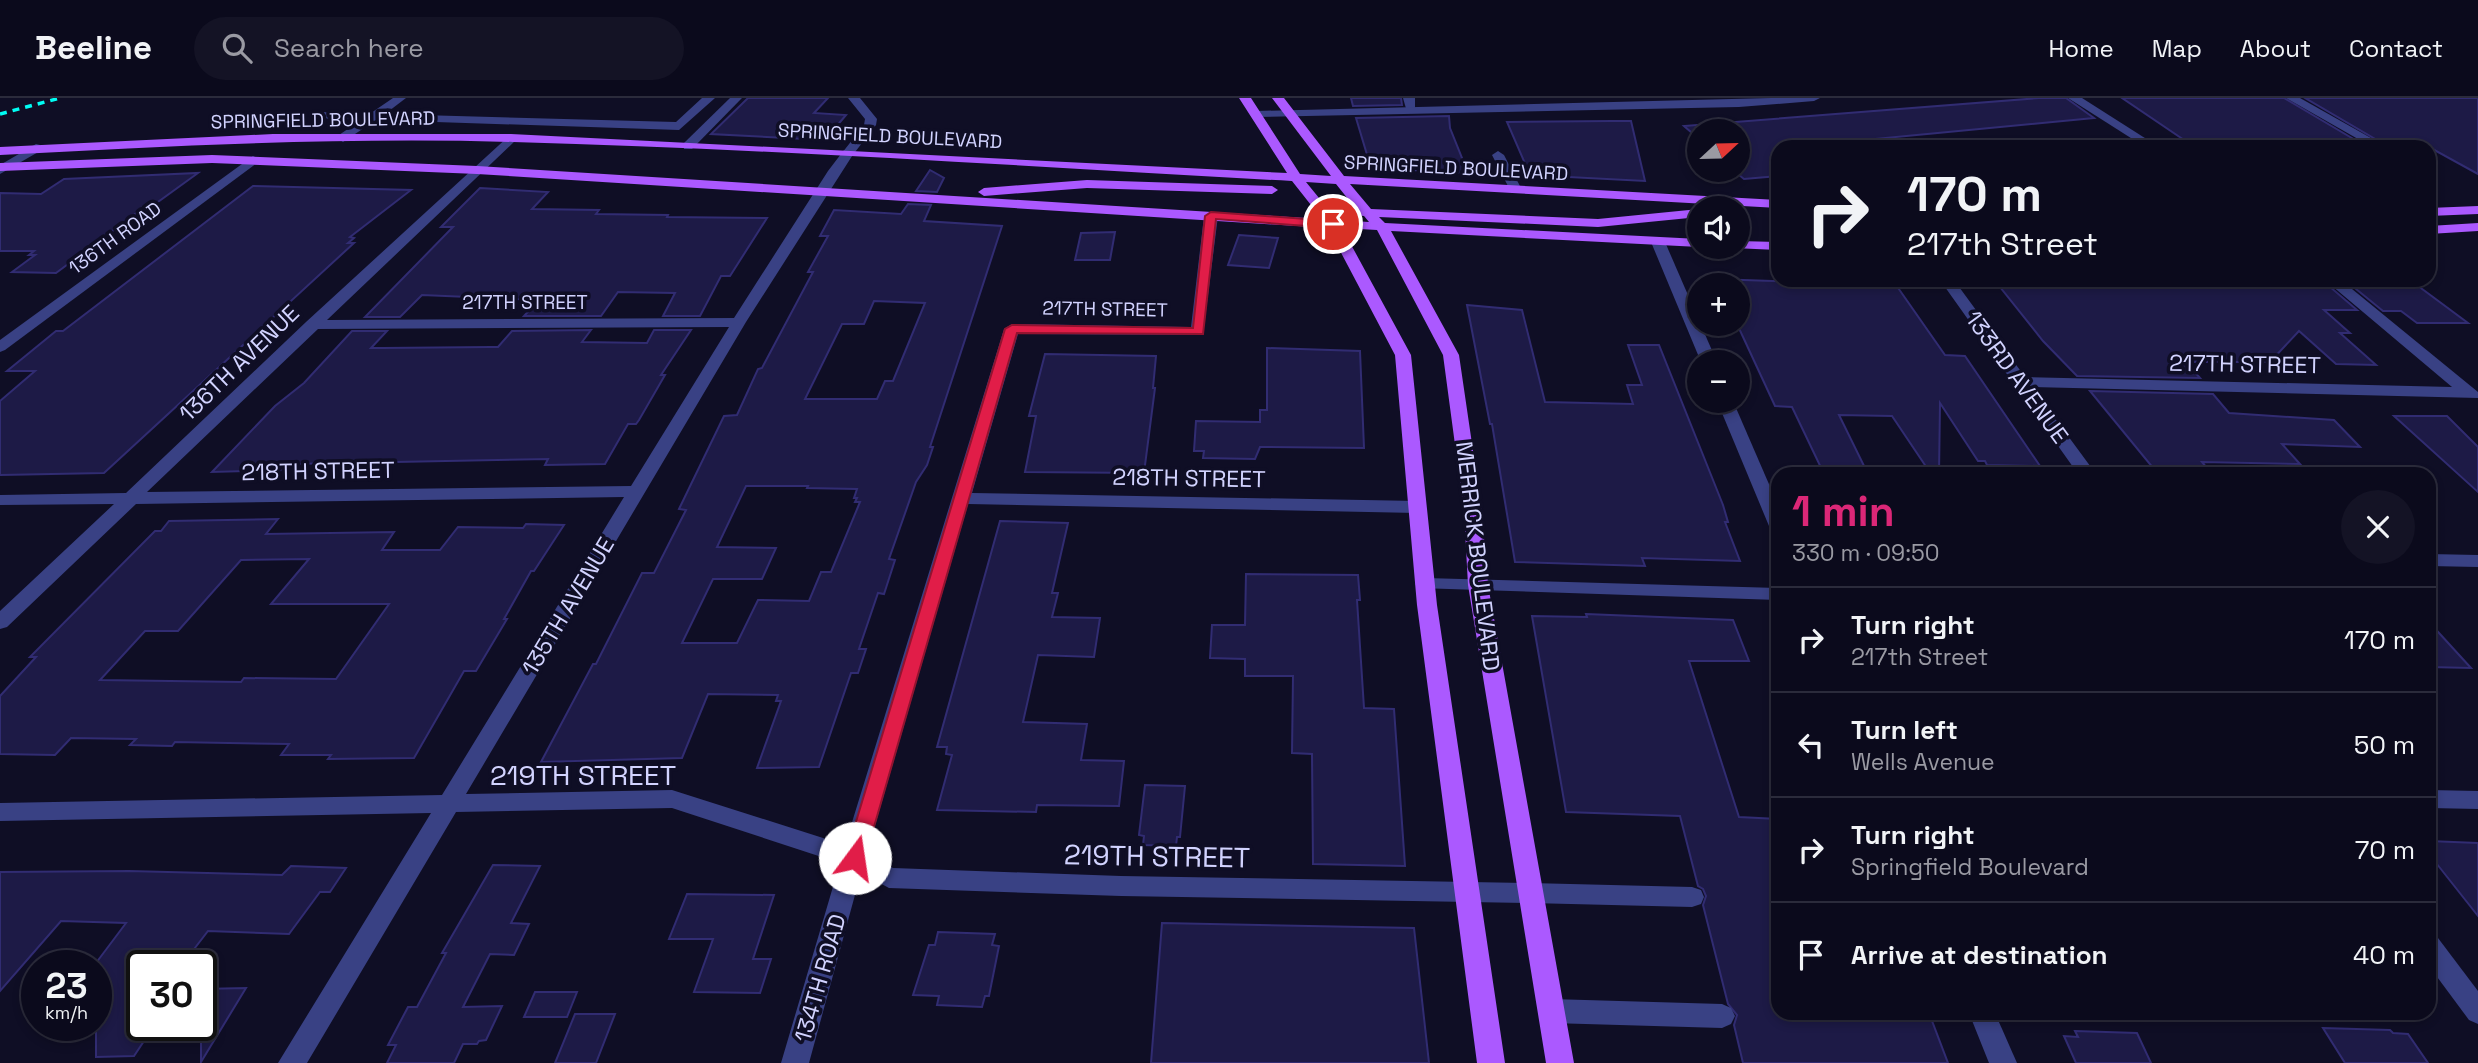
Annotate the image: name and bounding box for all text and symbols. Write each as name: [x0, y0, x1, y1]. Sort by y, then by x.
search box: [194, 17, 684, 80]
text: Beeline: [35, 27, 152, 69]
icon: search: [218, 29, 256, 67]
text: Search here: [274, 31, 424, 65]
text: Home: [2048, 33, 2114, 64]
text: Map: [2152, 33, 2202, 64]
text: About: [2240, 33, 2311, 64]
text: Contact: [2349, 33, 2443, 64]
street label: SPRINGFIELD BOULEVARD: [210, 106, 436, 134]
street label: SPRINGFIELD BOULEVARD: [777, 118, 1003, 154]
north arrow: [1687, 119, 1750, 182]
map controls: [1687, 119, 1750, 413]
street label: SPRINGFIELD BOULEVARD: [1343, 150, 1569, 186]
text: 170 m: [1907, 163, 2042, 225]
icon: right: [1792, 168, 1883, 259]
pin: [1303, 194, 1363, 254]
street label: 136TH ROAD: [64, 196, 166, 280]
button: sound: [1687, 196, 1750, 259]
icon: arrive: [1314, 205, 1352, 243]
text: 217th Street: [1907, 224, 2098, 264]
button: +: [1687, 273, 1750, 336]
street label: 217TH STREET: [462, 290, 588, 315]
street label: 217TH STREET: [1042, 295, 1168, 323]
street label: 136TH AVENUE: [173, 298, 305, 428]
street label: 133RD AVENUE: [1959, 305, 2075, 449]
street label: 217TH STREET: [2169, 348, 2321, 380]
button: −: [1687, 350, 1750, 413]
street label: MERRICK BOULEVARD: [1449, 440, 1507, 672]
street label: 218TH STREET: [241, 455, 395, 487]
street label: 218TH STREET: [1112, 462, 1266, 494]
text: 1 min: [1792, 485, 1895, 538]
button: close: [2341, 490, 2415, 564]
street label: 135TH AVENUE: [515, 532, 621, 680]
text: 330 m · 09:50: [1792, 538, 1940, 568]
text: Turn right: [1851, 608, 1975, 642]
icon: right: [1792, 621, 1830, 659]
text: 170 m: [2344, 623, 2415, 657]
text: 217th Street: [1851, 642, 1988, 672]
text: Turn left: [1851, 713, 1958, 747]
icon: left: [1792, 726, 1830, 764]
text: 50 m: [2354, 728, 2415, 762]
text: Wells Avenue: [1851, 747, 1995, 777]
street label: 219TH STREET: [490, 757, 676, 793]
text: Turn right: [1851, 818, 1975, 852]
position arrow: [818, 821, 892, 895]
icon: right: [1792, 831, 1830, 869]
text: 70 m: [2355, 833, 2415, 867]
street label: 219TH STREET: [1064, 836, 1250, 876]
text: Springfield Boulevard: [1851, 852, 2089, 882]
street label: 134TH ROAD: [787, 911, 853, 1045]
icon: arrive: [1792, 936, 1830, 974]
text: Arrive at destination: [1851, 938, 2108, 972]
text: 40 m: [2353, 938, 2415, 972]
speed limit sign: 30: [126, 950, 217, 1041]
text: 23: [45, 964, 88, 1008]
text: km/h: [45, 1001, 88, 1024]

